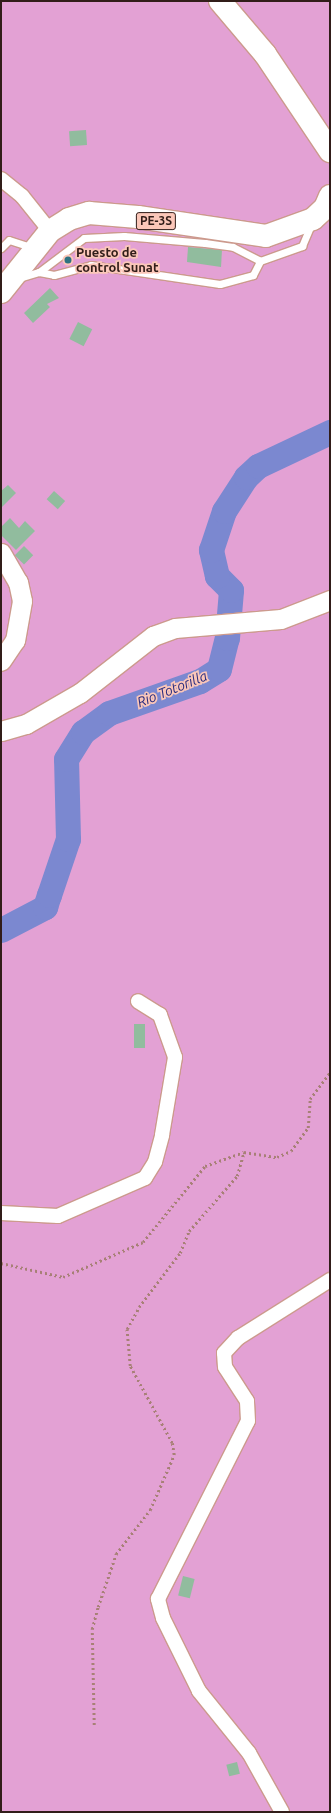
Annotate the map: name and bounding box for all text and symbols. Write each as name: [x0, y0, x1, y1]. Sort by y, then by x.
road number: PE-3S: [135, 211, 177, 231]
place label: Puesto de control Sunat: [76, 245, 159, 276]
marker: Puesto de control Sunat: [63, 255, 73, 265]
water label: Rio Totorilla: [134, 667, 210, 711]

